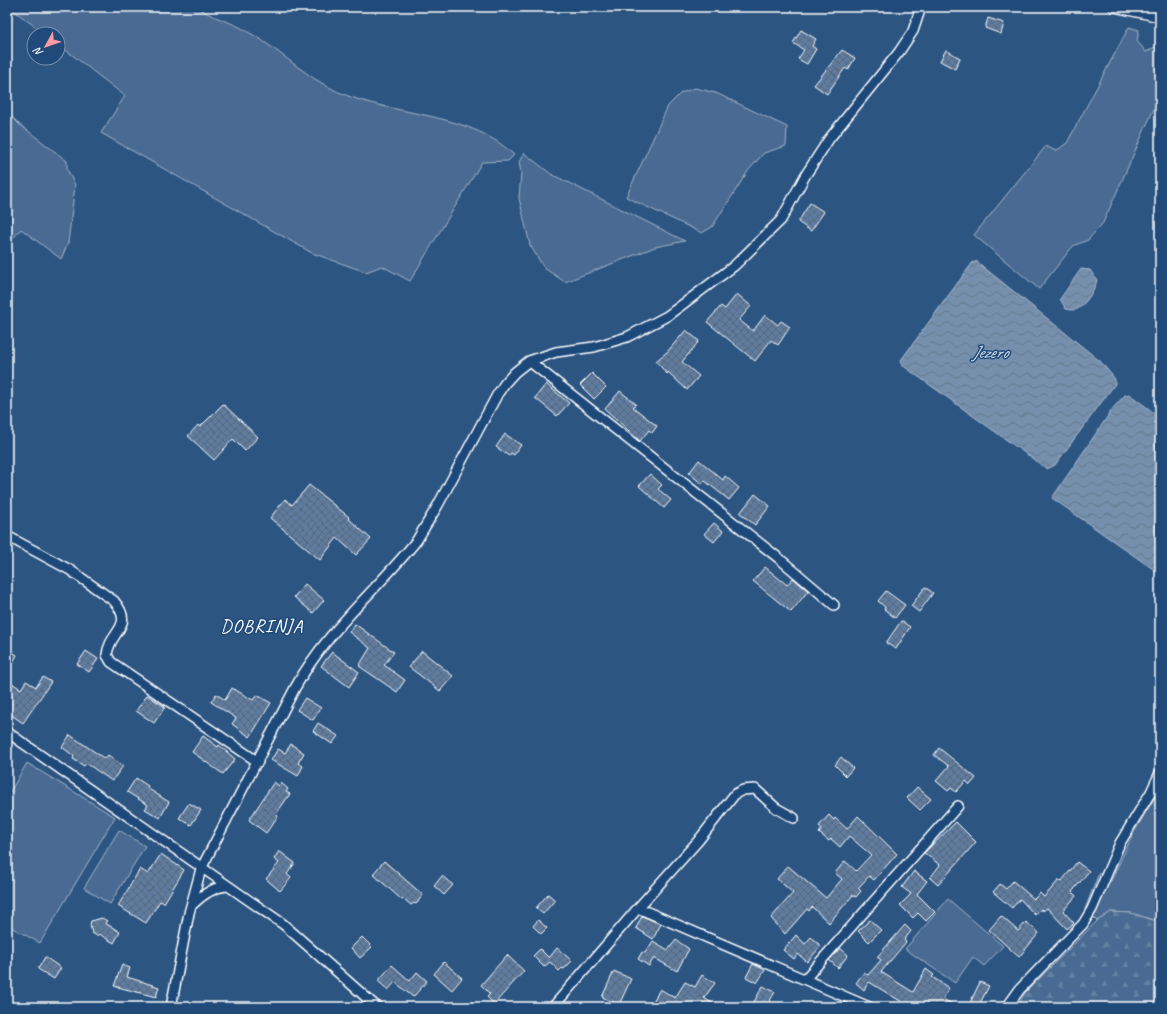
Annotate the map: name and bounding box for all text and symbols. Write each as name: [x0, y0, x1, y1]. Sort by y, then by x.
north arrow: [26, 26, 66, 66]
text: N: [29, 44, 46, 60]
water label: Jezero: [970, 341, 1010, 363]
district label: DOBRINJA: [221, 614, 304, 638]

